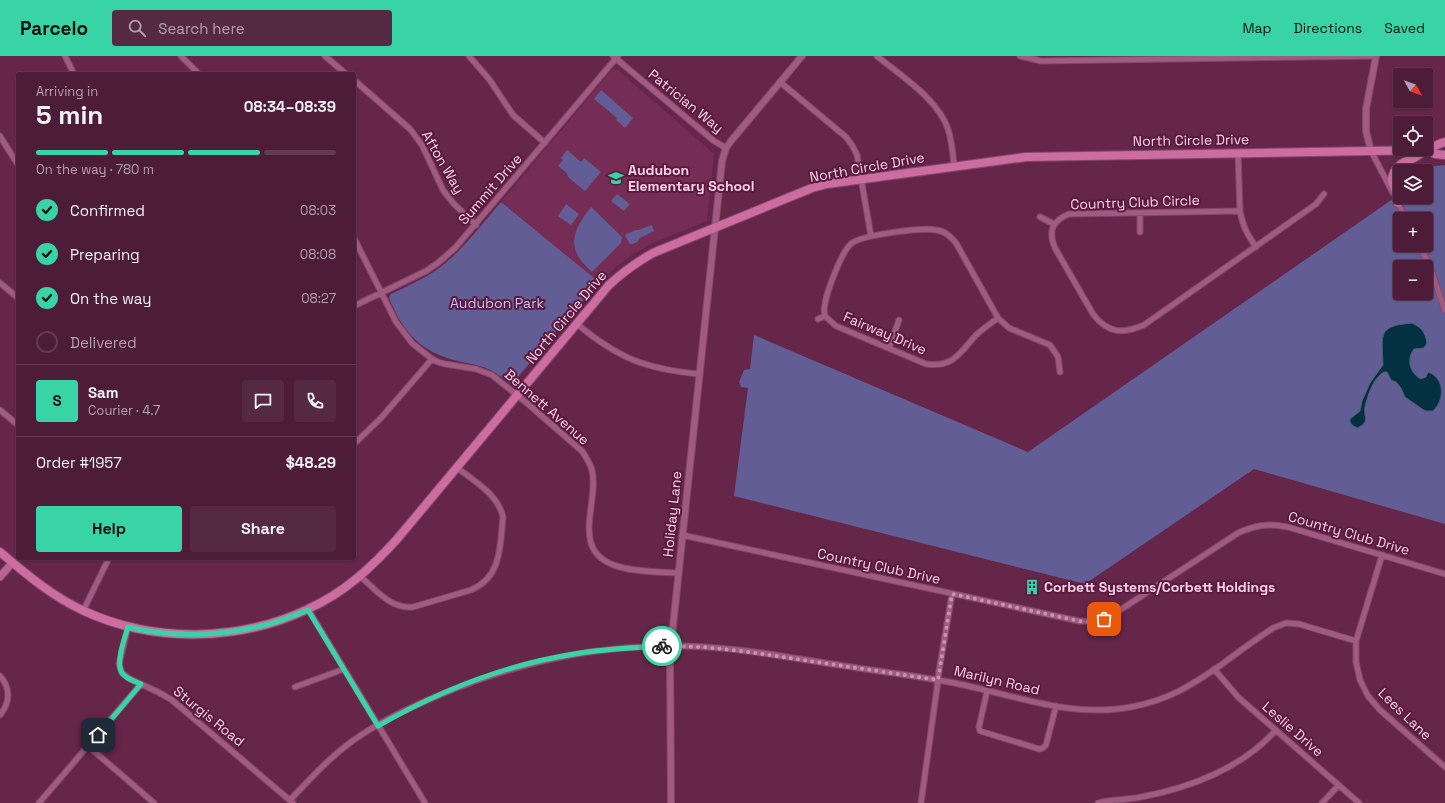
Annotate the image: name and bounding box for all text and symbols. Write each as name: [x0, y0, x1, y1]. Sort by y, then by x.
search box: [112, 10, 392, 46]
text: Parcelo: [20, 16, 88, 41]
icon: search: [126, 17, 148, 39]
text: Search here: [158, 19, 245, 38]
text: Map: [1242, 19, 1272, 37]
text: Directions: [1294, 19, 1362, 37]
text: Saved: [1384, 19, 1425, 37]
street label: Patrician Way: [645, 65, 727, 137]
north arrow: [1393, 68, 1433, 108]
map controls: [1393, 68, 1433, 300]
text: Arriving in: [36, 83, 98, 100]
text: 08:34–08:39: [244, 97, 336, 116]
text: 5 min: [36, 98, 103, 132]
button: locate: [1393, 116, 1433, 156]
street label: Afton Way: [418, 127, 468, 197]
street label: North Circle Drive: [1133, 130, 1249, 150]
street label: North Circle Drive: [808, 148, 926, 186]
street label: Summit Drive: [454, 150, 526, 228]
text: On the way · 780 m: [36, 161, 154, 178]
place label: Audubon Elementary School: [628, 161, 754, 195]
button: layers: [1393, 164, 1433, 204]
school or university icon: Audubon Elementary School: [607, 169, 625, 187]
street label: Country Club Circle: [1070, 191, 1200, 213]
icon: check: [36, 199, 58, 221]
text: Confirmed: [70, 201, 145, 220]
text: 08:03: [300, 202, 336, 219]
button: +: [1393, 212, 1433, 252]
icon: check: [36, 243, 58, 265]
text: Preparing: [70, 245, 140, 264]
text: 08:08: [300, 246, 336, 263]
button: −: [1393, 260, 1433, 300]
street label: North Circle Drive: [522, 267, 610, 367]
icon: check: [36, 287, 58, 309]
text: On the way: [70, 289, 151, 308]
text: 08:27: [301, 290, 336, 307]
park label: Audubon Park: [450, 294, 544, 312]
street label: Fairway Drive: [841, 307, 929, 359]
text: Delivered: [70, 333, 137, 352]
street label: Bennett Avenue: [501, 365, 593, 449]
button: chat: [242, 380, 284, 422]
button: phone: [294, 380, 336, 422]
text: Sam: [88, 383, 119, 402]
text: S: [52, 391, 62, 410]
text: Courier · 4.7: [88, 402, 160, 419]
text: Order #1957: [36, 453, 122, 472]
text: $48.29: [286, 453, 336, 472]
street label: Holiday Lane: [659, 470, 685, 558]
button: Help: [36, 506, 182, 552]
button: Share: [190, 506, 336, 552]
street label: Country Club Drive: [1286, 507, 1412, 559]
street label: Country Club Drive: [816, 544, 942, 588]
building icon: Corbett Systems/Corbett Holdings: [1023, 578, 1041, 596]
place label: Corbett Systems/Corbett Holdings: [1044, 578, 1275, 596]
pin: [1087, 602, 1121, 636]
icon: bag: [1093, 608, 1115, 630]
courier: [642, 626, 682, 666]
icon: bike: [651, 635, 673, 657]
street label: Marilyn Road: [952, 661, 1042, 699]
street label: Sturgis Road: [170, 682, 248, 750]
street label: Lees Lane: [1374, 684, 1436, 744]
street label: Leslie Drive: [1259, 697, 1327, 761]
pin: [81, 718, 115, 752]
icon: home: [87, 724, 109, 746]

